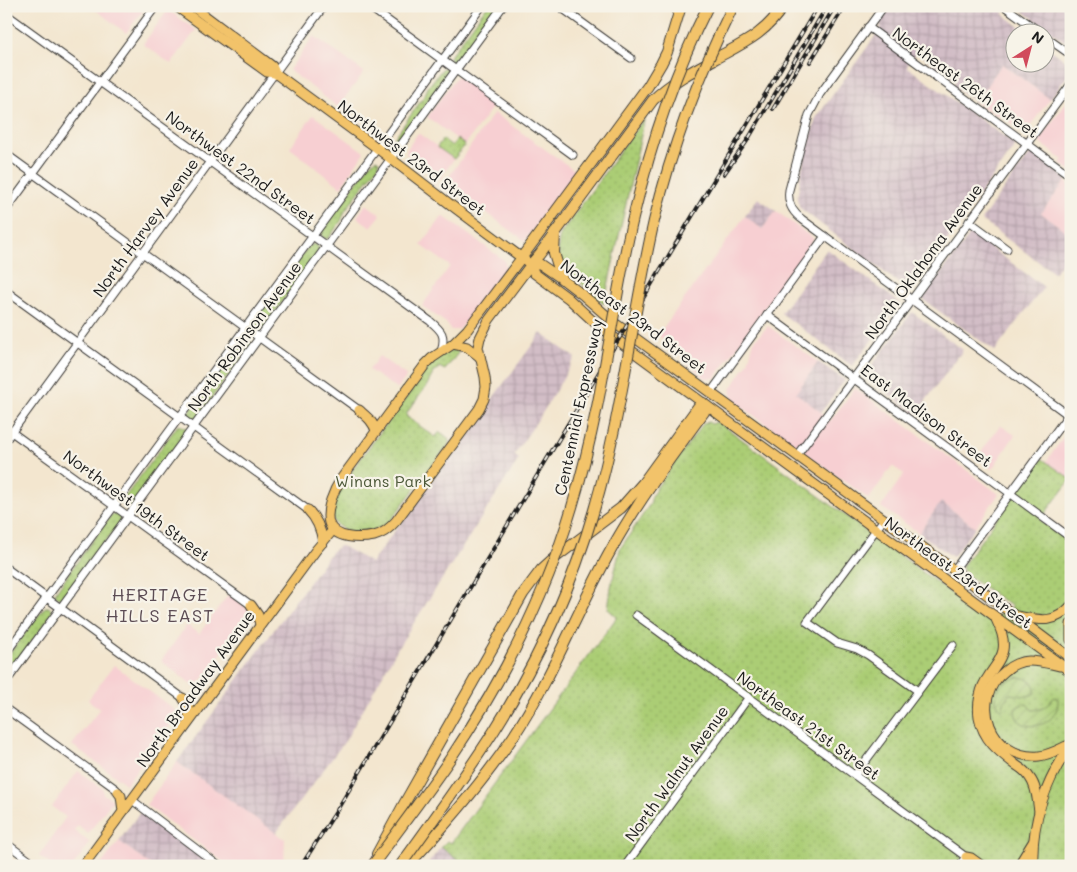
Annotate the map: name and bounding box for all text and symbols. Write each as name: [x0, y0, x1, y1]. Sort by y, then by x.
north arrow: [1004, 22, 1054, 72]
street label: Northeast 26th Street: [889, 23, 1043, 141]
street label: Northwest 23rd Street: [334, 94, 490, 220]
street label: Northwest 22nd Street: [162, 105, 320, 229]
street label: North Harvey Avenue: [87, 153, 203, 301]
street label: North Oklahoma Avenue: [859, 179, 987, 343]
street label: Northeast 23rd Street: [557, 254, 711, 378]
street label: North Robinson Avenue: [182, 257, 306, 415]
street label: Centennial Expressway: [549, 317, 607, 497]
street label: East Madison Street: [857, 359, 997, 471]
street label: Northwest 19th Street: [59, 445, 215, 565]
park label: Winans Park: [335, 470, 431, 491]
street label: Northeast 23rd Street: [881, 511, 1037, 633]
district label: HERITAGE HILLS EAST: [106, 582, 214, 627]
street label: North Broadway Avenue: [131, 605, 259, 771]
street label: Northeast 21st Street: [733, 666, 885, 784]
street label: North Walnut Avenue: [619, 701, 733, 845]

